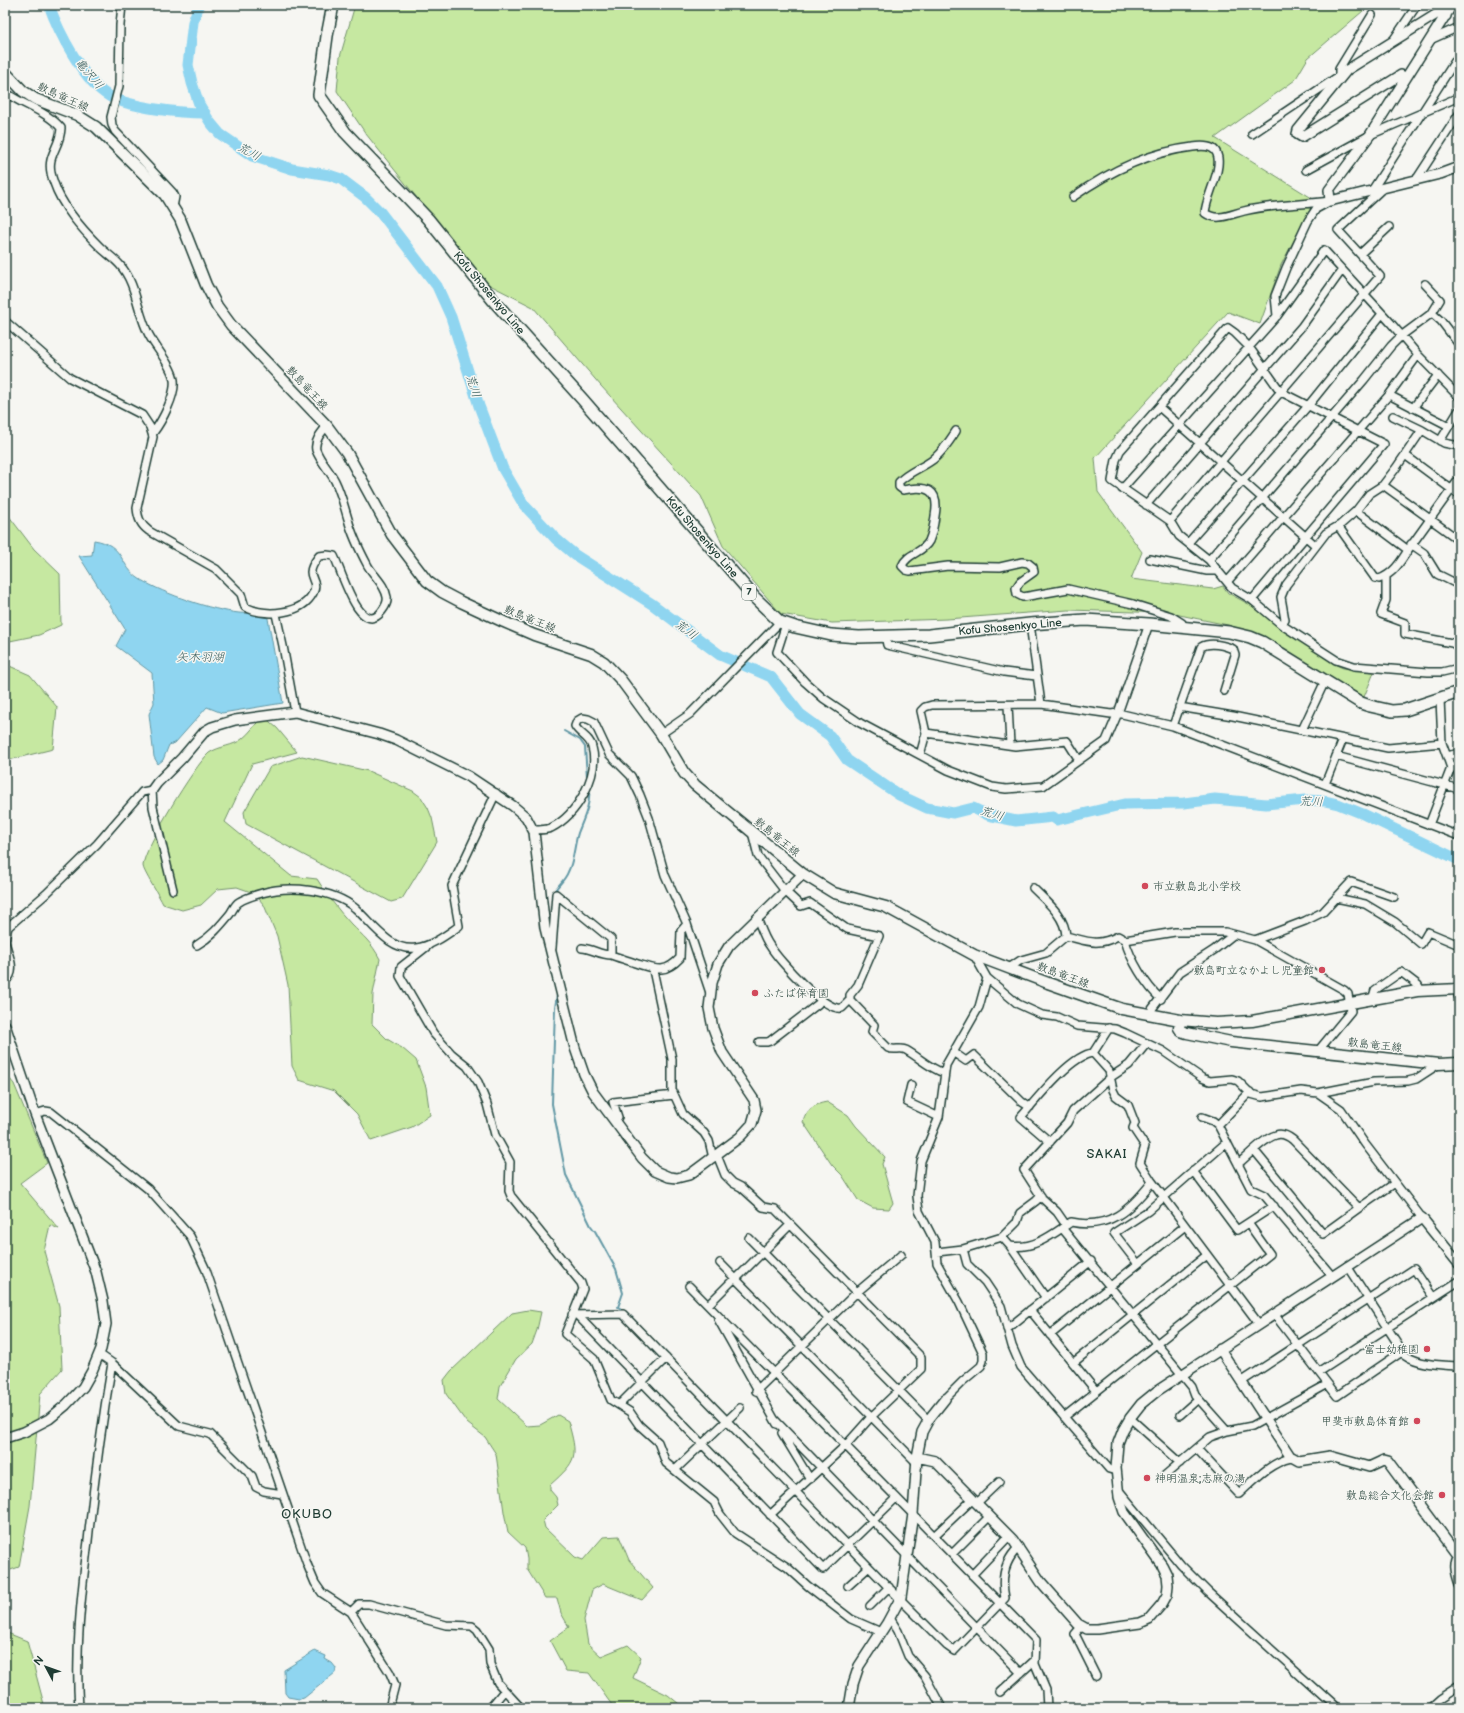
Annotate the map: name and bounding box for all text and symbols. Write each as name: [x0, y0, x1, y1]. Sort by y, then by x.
water label: 亀沢川: [72, 55, 106, 93]
street label: 敷島竜王線: [35, 80, 91, 114]
water label: 荒川: [235, 140, 263, 164]
street label: Kofu Shosenkyo Line: [451, 249, 528, 337]
street label: 敷島竜王線: [283, 363, 331, 413]
water label: 荒川: [462, 372, 484, 400]
street label: Kofu Shosenkyo Line: [663, 494, 741, 581]
road number: 7: [742, 584, 756, 600]
street label: 敷島竜王線: [502, 603, 558, 635]
street label: Kofu Shosenkyo Line: [958, 616, 1063, 638]
water label: 荒川: [672, 617, 700, 643]
water label: 矢木羽湖: [176, 650, 225, 665]
water label: 荒川: [1299, 794, 1323, 810]
water label: 荒川: [978, 803, 1006, 825]
street label: 敷島竜王線: [752, 815, 802, 859]
place label: 市立敷島北小学校: [1153, 880, 1241, 893]
marker: 市立敷島北小学校: [1140, 881, 1150, 891]
street label: 敷島竜王線: [1035, 959, 1091, 991]
place label: 敷島町立なかよし児童館: [1193, 964, 1314, 977]
marker: 敷島町立なかよし児童館: [1317, 965, 1327, 975]
place label: ふたば保育園: [763, 987, 829, 1000]
marker: ふたば保育園: [750, 988, 760, 998]
street label: 敷島竜王線: [1347, 1036, 1403, 1054]
district label: SAKAI: [1086, 1146, 1128, 1162]
place label: 富士幼稚園: [1364, 1343, 1419, 1356]
marker: 富士幼稚園: [1422, 1344, 1432, 1354]
place label: 甲斐市敷島体育館: [1321, 1415, 1409, 1428]
marker: 甲斐市敷島体育館: [1412, 1416, 1422, 1426]
place label: 神明温泉;志麻の湯: [1155, 1472, 1245, 1485]
marker: 神明温泉;志麻の湯: [1142, 1473, 1152, 1483]
place label: 敷島総合文化会館: [1346, 1489, 1434, 1502]
marker: 敷島総合文化会館: [1437, 1490, 1447, 1500]
district label: OKUBO: [281, 1506, 333, 1522]
north arrow: [26, 1647, 66, 1687]
text: N: [31, 1653, 46, 1668]

